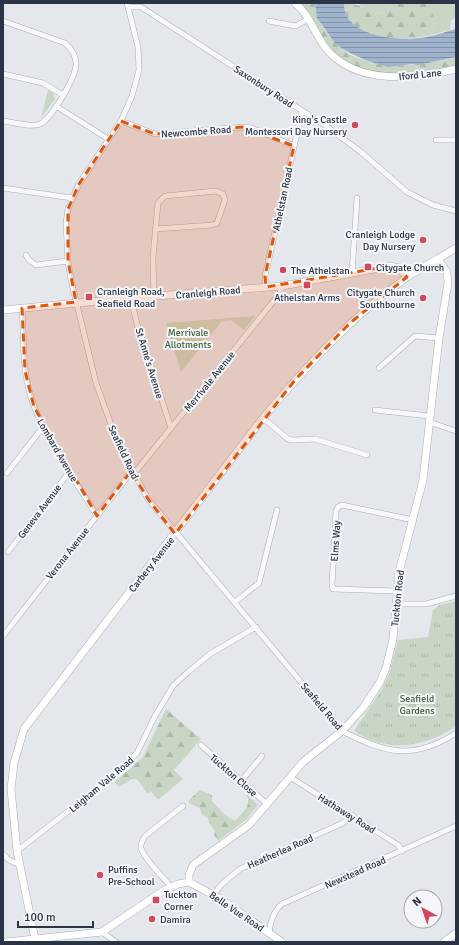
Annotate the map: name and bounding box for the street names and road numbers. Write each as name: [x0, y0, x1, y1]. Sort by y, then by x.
street label: Saxonbury Road: [231, 63, 296, 111]
street label: Iford Lane: [398, 67, 442, 83]
street label: Newcombe Road: [160, 124, 232, 140]
street label: Athelstan Road: [270, 166, 296, 232]
street label: Cranleigh Road: [175, 284, 241, 302]
street label: St Anne's Avenue: [133, 327, 165, 400]
street label: Merrivale Avenue: [182, 349, 238, 414]
street label: Lombard Avenue: [34, 417, 80, 484]
street label: Seafield Road: [105, 423, 141, 481]
street label: Geneva Avenue: [15, 482, 64, 541]
street label: Elms Way: [329, 520, 343, 562]
street label: Verona Avenue: [44, 525, 92, 582]
street label: Carbery Avenue: [126, 534, 177, 595]
street label: Tuckton Road: [389, 569, 407, 627]
street label: Seafield Road: [298, 680, 345, 733]
street label: Tuckton Close: [207, 752, 260, 800]
street label: Leigham Vale Road: [67, 754, 136, 815]
street label: Hathaway Road: [315, 791, 378, 836]
street label: Heatherlea Road: [246, 832, 315, 872]
street label: Newstead Road: [323, 854, 388, 892]
street label: Belle Vue Road: [207, 889, 266, 935]

